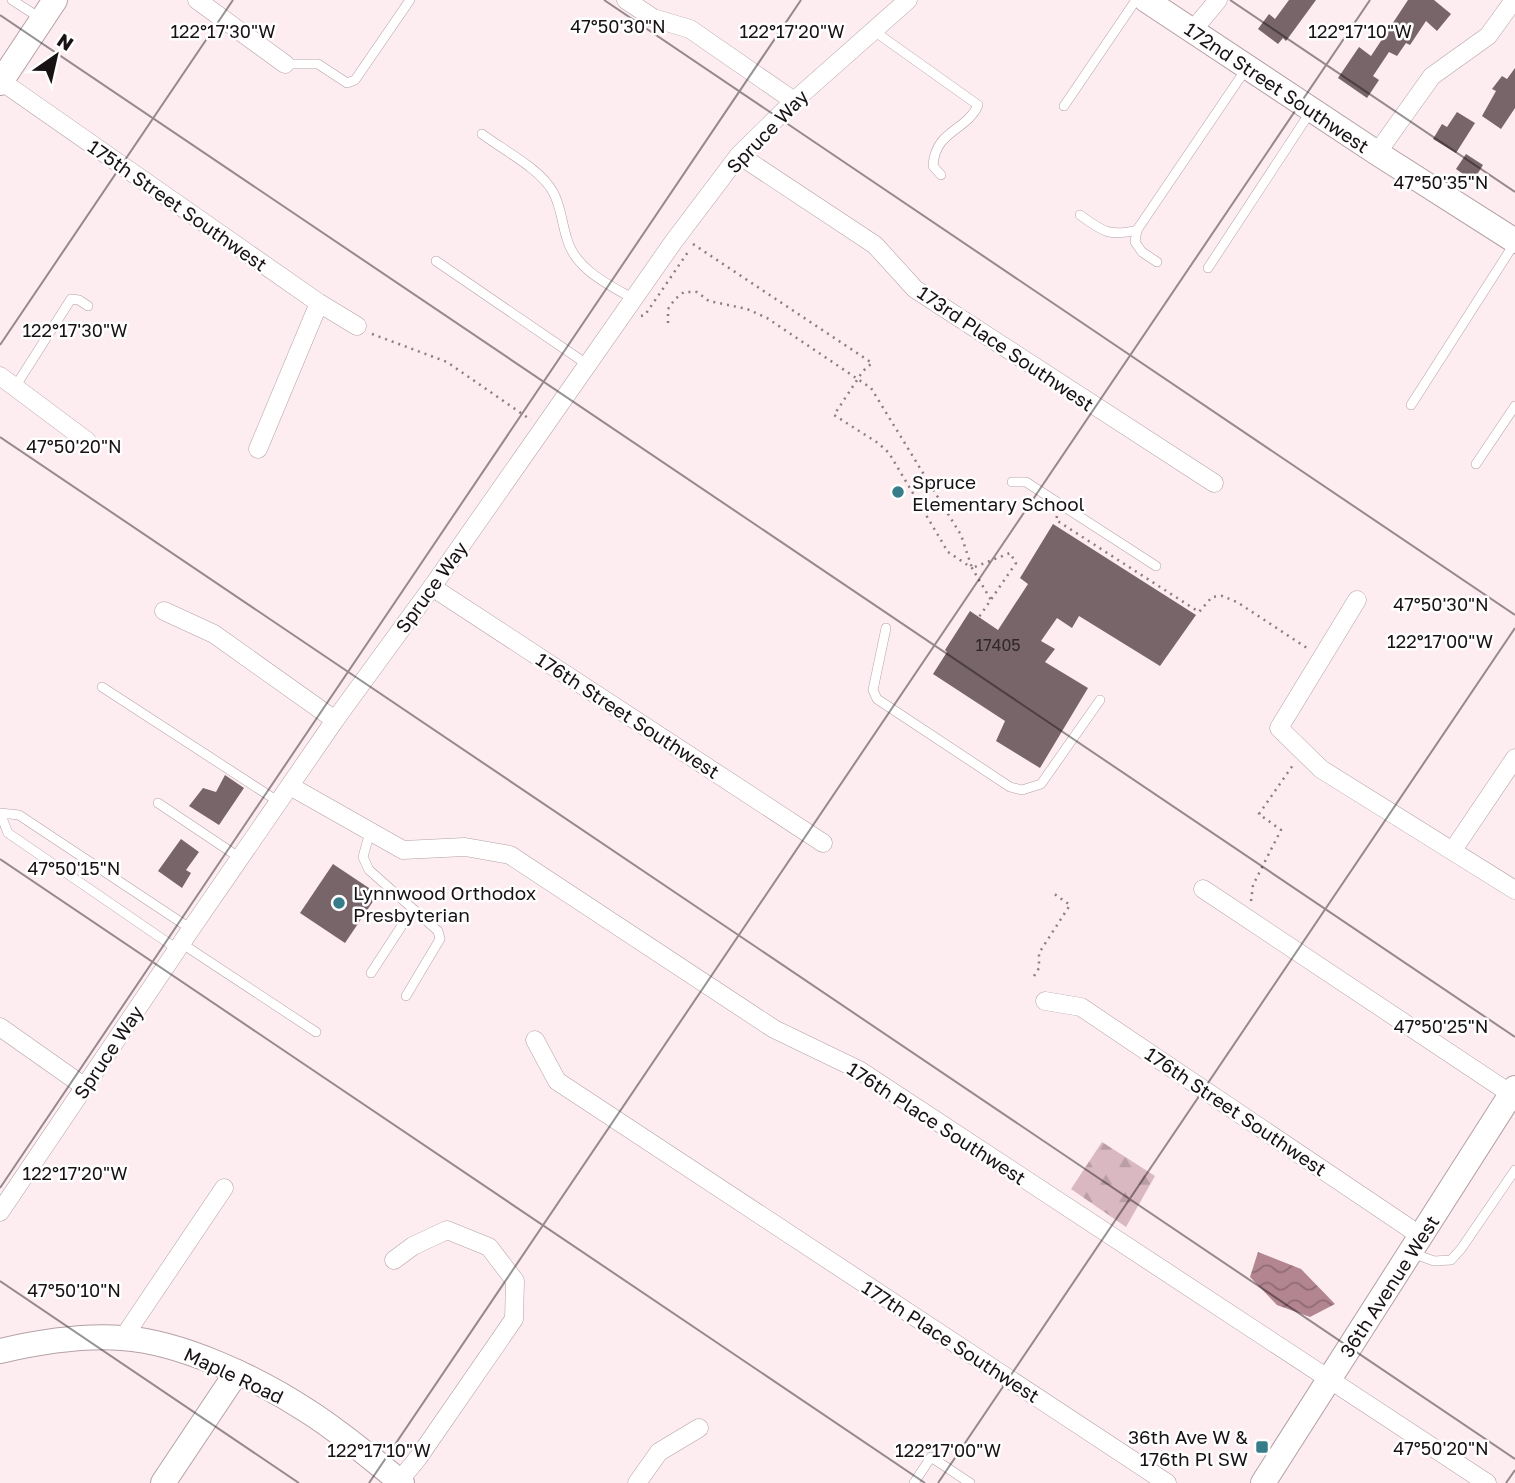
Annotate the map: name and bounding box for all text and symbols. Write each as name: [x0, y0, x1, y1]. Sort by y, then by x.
text: 47°50'30"N: [570, 15, 666, 37]
street label: 172nd Street Southwest: [1180, 17, 1374, 157]
text: 122°17'30"W: [170, 20, 276, 42]
text: 122°17'20"W: [739, 20, 845, 42]
text: 122°17'10"W: [1308, 20, 1412, 42]
north arrow: [21, 21, 91, 91]
text: N: [53, 28, 78, 55]
street label: Spruce Way: [721, 84, 813, 178]
street label: 175th Street Southwest: [84, 134, 272, 276]
text: 47°50'35"N: [1394, 171, 1488, 193]
street label: 173rd Place Southwest: [914, 280, 1098, 416]
text: 122°17'30"W: [22, 319, 128, 341]
text: 47°50'20"N: [26, 435, 122, 457]
place label: Spruce Elementary School: [912, 470, 1085, 515]
marker: Spruce Elementary School: [890, 484, 906, 500]
street label: Spruce Way: [390, 537, 472, 637]
text: 47°50'30"N: [1393, 593, 1489, 615]
text: 122°17'00"W: [1387, 630, 1493, 652]
house number: 17405: [975, 635, 1021, 655]
street label: 176th Street Southwest: [532, 647, 724, 783]
text: 47°50'15"N: [28, 857, 120, 879]
place label: Lynnwood Orthodox Presbyterian: [353, 881, 536, 926]
marker: Lynnwood Orthodox Presbyterian: [331, 895, 347, 911]
street label: Spruce Way: [68, 1001, 148, 1103]
text: 47°50'25"N: [1394, 1015, 1488, 1037]
street label: 176th Street Southwest: [1141, 1042, 1331, 1180]
street label: 176th Place Southwest: [843, 1057, 1031, 1189]
text: 122°17'20"W: [22, 1162, 128, 1184]
street label: 36th Avenue West: [1335, 1211, 1443, 1361]
street label: 177th Place Southwest: [858, 1275, 1044, 1407]
text: 47°50'10"N: [27, 1279, 121, 1301]
street label: Maple Road: [181, 1342, 287, 1408]
place label: 36th Ave W & 176th Pl SW: [1128, 1425, 1248, 1470]
text: 47°50'20"N: [1393, 1437, 1489, 1459]
text: 122°17'10"W: [327, 1439, 431, 1461]
text: 122°17'00"W: [895, 1439, 1001, 1461]
marker: 36th Ave W & 176th Pl SW: [1254, 1439, 1270, 1455]

